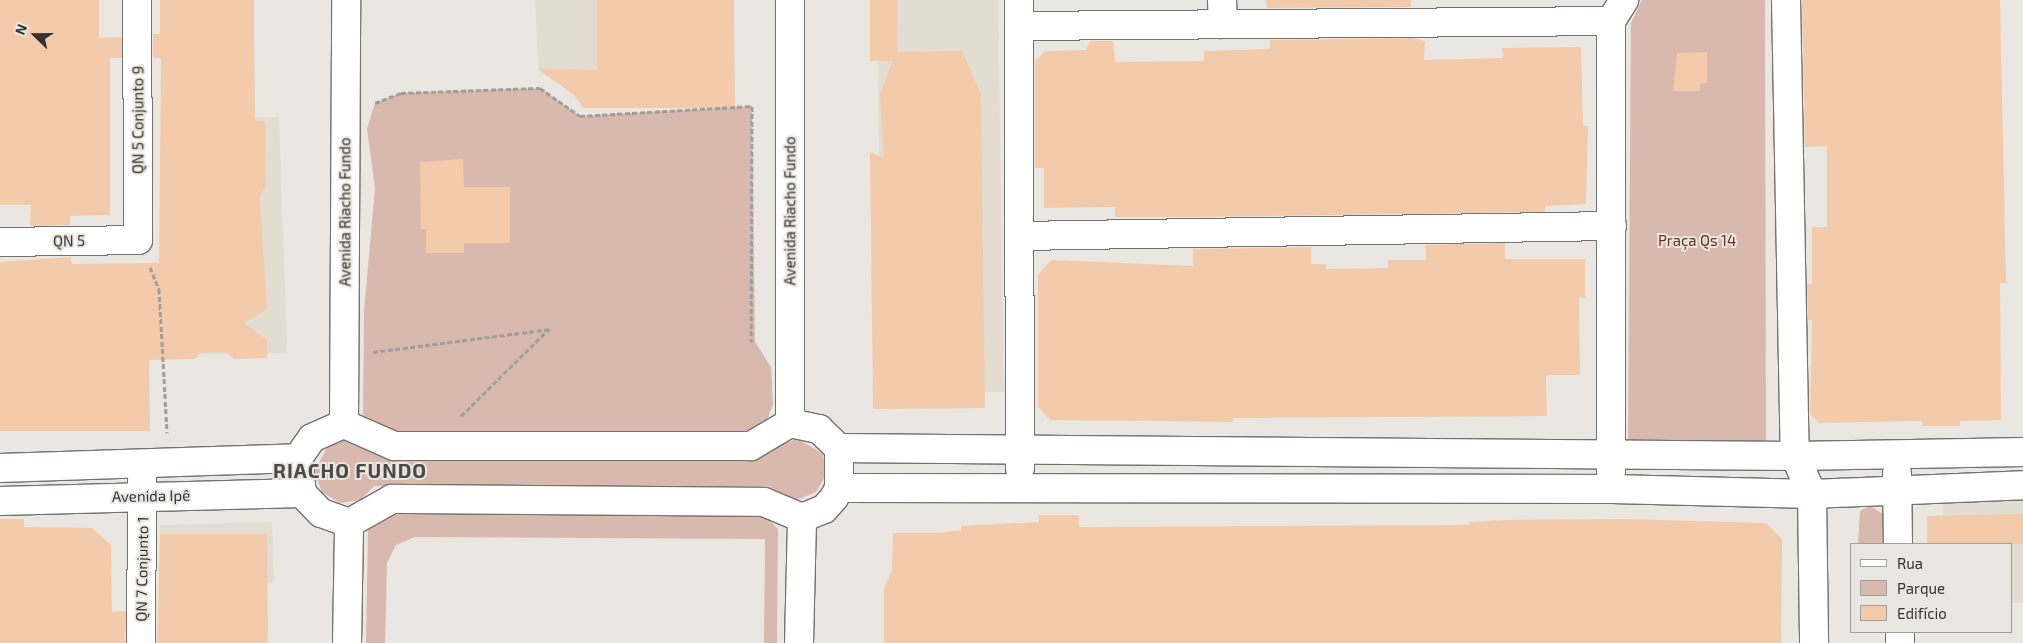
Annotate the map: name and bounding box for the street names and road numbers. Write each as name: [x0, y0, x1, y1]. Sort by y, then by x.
street label: QN 5 Conjunto 9: [129, 66, 147, 174]
street label: Avenida Riacho Fundo: [781, 137, 799, 285]
street label: Avenida Riacho Fundo: [336, 138, 354, 286]
street label: QN 5: [53, 232, 85, 250]
street label: Avenida Ipê: [112, 486, 190, 506]
street label: QN 7 Conjunto 1: [132, 516, 152, 622]

